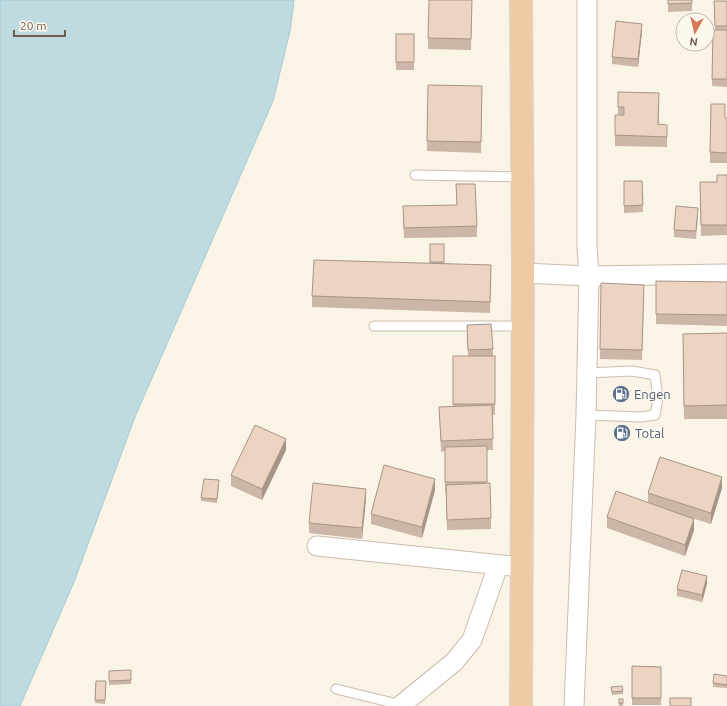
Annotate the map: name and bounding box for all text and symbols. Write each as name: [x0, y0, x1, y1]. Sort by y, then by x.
scale bar: [14, 12, 65, 38]
north arrow: [675, 12, 715, 52]
text: 20 m: [20, 19, 47, 32]
text: N: [689, 35, 699, 48]
fuel station icon: Engen: [611, 384, 631, 404]
place label: Engen: [634, 387, 671, 401]
fuel station icon: Total: [612, 423, 632, 443]
place label: Total: [635, 426, 665, 440]

